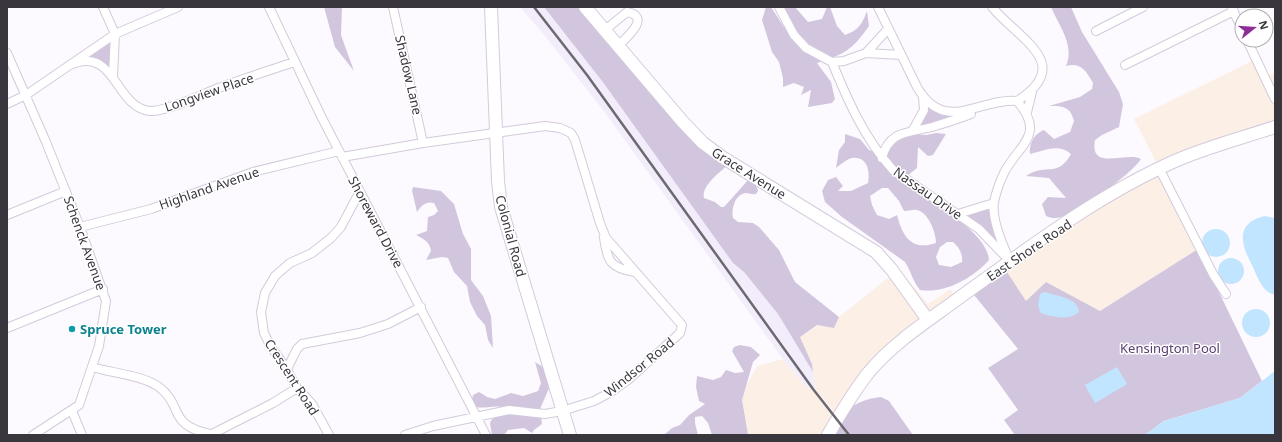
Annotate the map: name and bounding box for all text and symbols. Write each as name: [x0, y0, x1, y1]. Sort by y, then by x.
north arrow: [1234, 8, 1274, 48]
text: N: [1256, 18, 1273, 31]
street label: Shadow Lane: [391, 33, 427, 117]
street label: Longview Place: [162, 68, 256, 116]
street label: Grace Avenue: [708, 143, 790, 203]
street label: Highland Avenue: [157, 162, 261, 214]
street label: Nassau Drive: [890, 163, 966, 223]
street label: Shoreward Drive: [344, 173, 408, 271]
street label: Schenck Avenue: [60, 193, 110, 293]
street label: Colonial Road: [491, 193, 531, 279]
street label: East Shore Road: [983, 215, 1075, 285]
place label: Spruce Tower: [80, 320, 167, 338]
marker: Spruce Tower: [67, 324, 77, 334]
street label: Windsor Road: [600, 333, 678, 401]
street label: Crescent Road: [261, 335, 323, 419]
park label: Kensington Pool: [1120, 339, 1220, 357]

